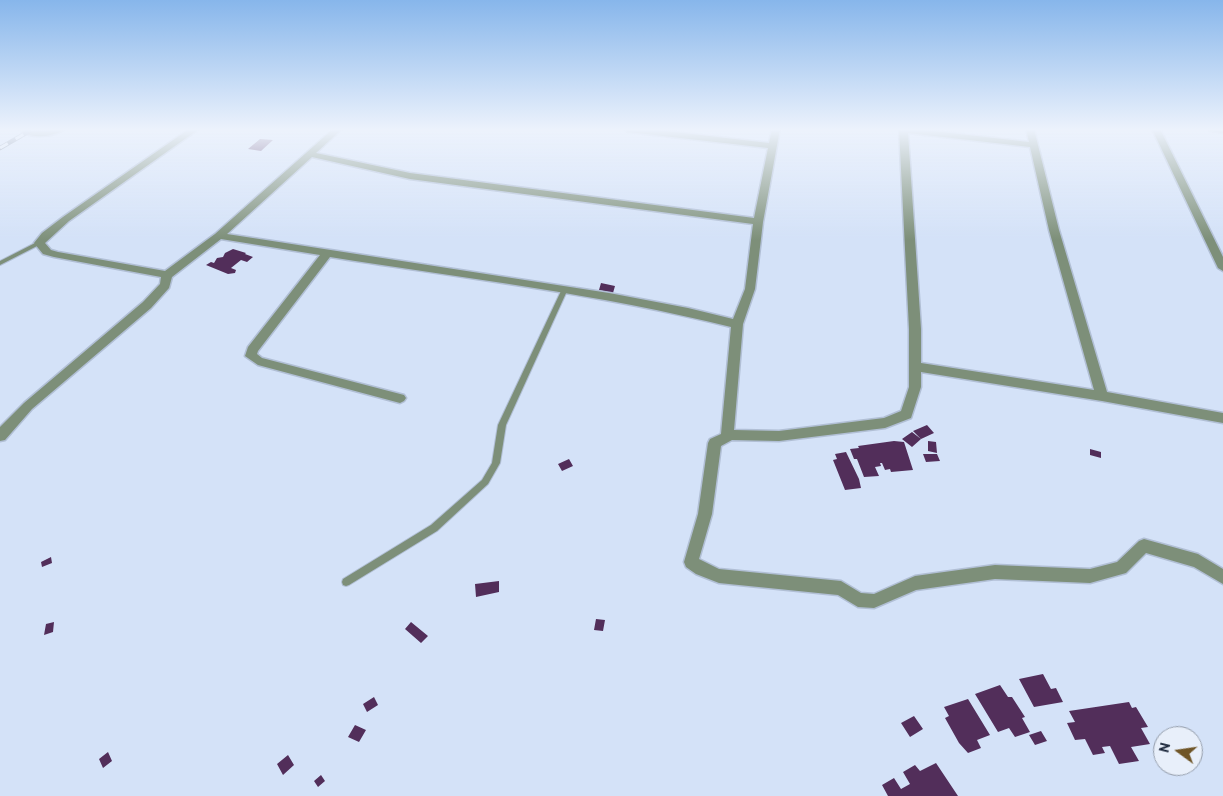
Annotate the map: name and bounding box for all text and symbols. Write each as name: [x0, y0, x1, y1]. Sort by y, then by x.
north arrow: [1153, 726, 1203, 776]
text: N: [1155, 741, 1174, 754]

